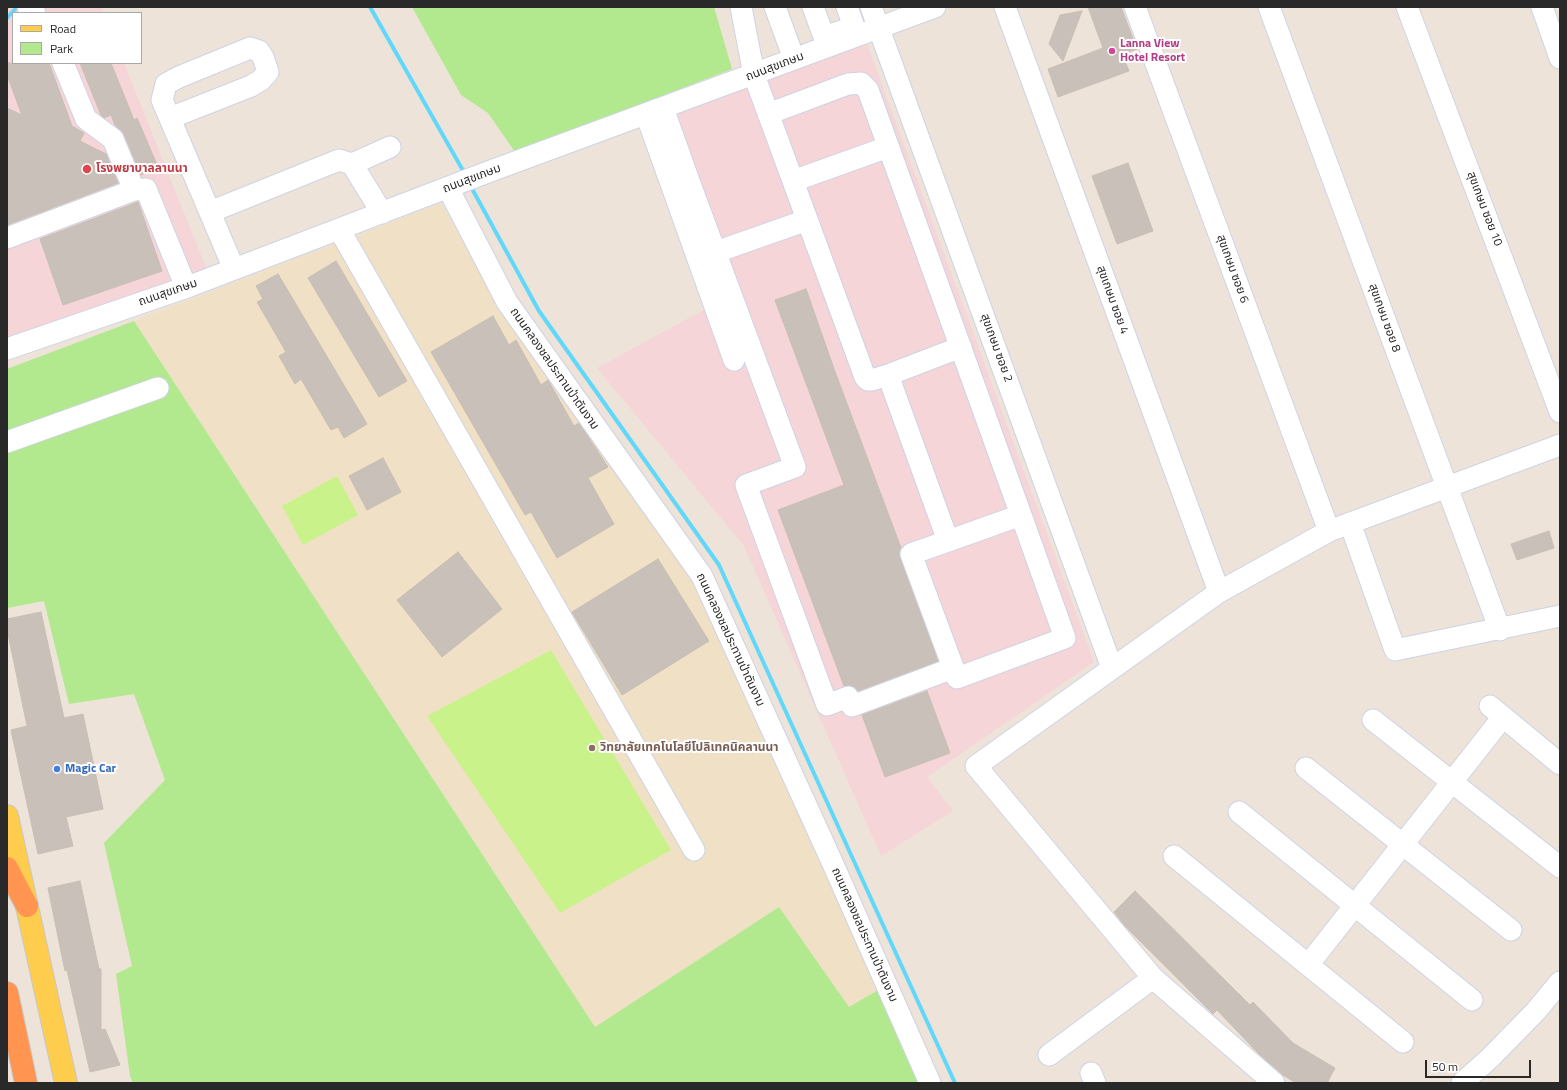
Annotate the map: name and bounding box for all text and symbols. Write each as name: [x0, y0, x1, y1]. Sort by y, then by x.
legend: [12, 12, 142, 64]
text: Road: [50, 19, 76, 38]
place label: Lanna View Hotel Resort: [1120, 37, 1185, 65]
text: Park: [50, 39, 73, 58]
marker: Lanna View Hotel Resort: [1107, 46, 1117, 56]
street label: ถนนสุขเกษม: [744, 49, 806, 85]
street label: ถนนสุขเกษม: [441, 161, 503, 197]
place label: โรงพยาบาลลานนา: [96, 162, 188, 176]
marker: โรงพยาบาลลานนา: [81, 163, 93, 175]
street label: สุขเกษม ซอย 10: [1463, 170, 1505, 248]
street label: สุขเกษม ซอย 6: [1213, 233, 1251, 305]
street label: สุขเกษม ซอย 4: [1093, 264, 1131, 336]
street label: ถนนสุขเกษม: [137, 276, 199, 310]
street label: สุขเกษม ซอย 8: [1365, 282, 1403, 354]
street label: ถนนคลองชลประทานป่าตันงาม: [506, 305, 602, 433]
street label: สุขเกษม ซอย 2: [977, 312, 1015, 384]
street label: ถนนคลองชลประทานป่าตันงาม: [693, 571, 767, 709]
place label: วิทยาลัยเทคโนโลยีโปลิเทคนิคลานนา: [600, 741, 779, 755]
marker: วิทยาลัยเทคโนโลยีโปลิเทคนิคลานนา: [587, 743, 597, 753]
place label: Magic Car: [65, 762, 116, 776]
marker: Magic Car: [52, 764, 62, 774]
street label: ถนนคลองชลประทานป่าตันงาม: [828, 866, 900, 1004]
scale bar: [1427, 1052, 1533, 1078]
text: 50 m: [1432, 1057, 1458, 1076]

